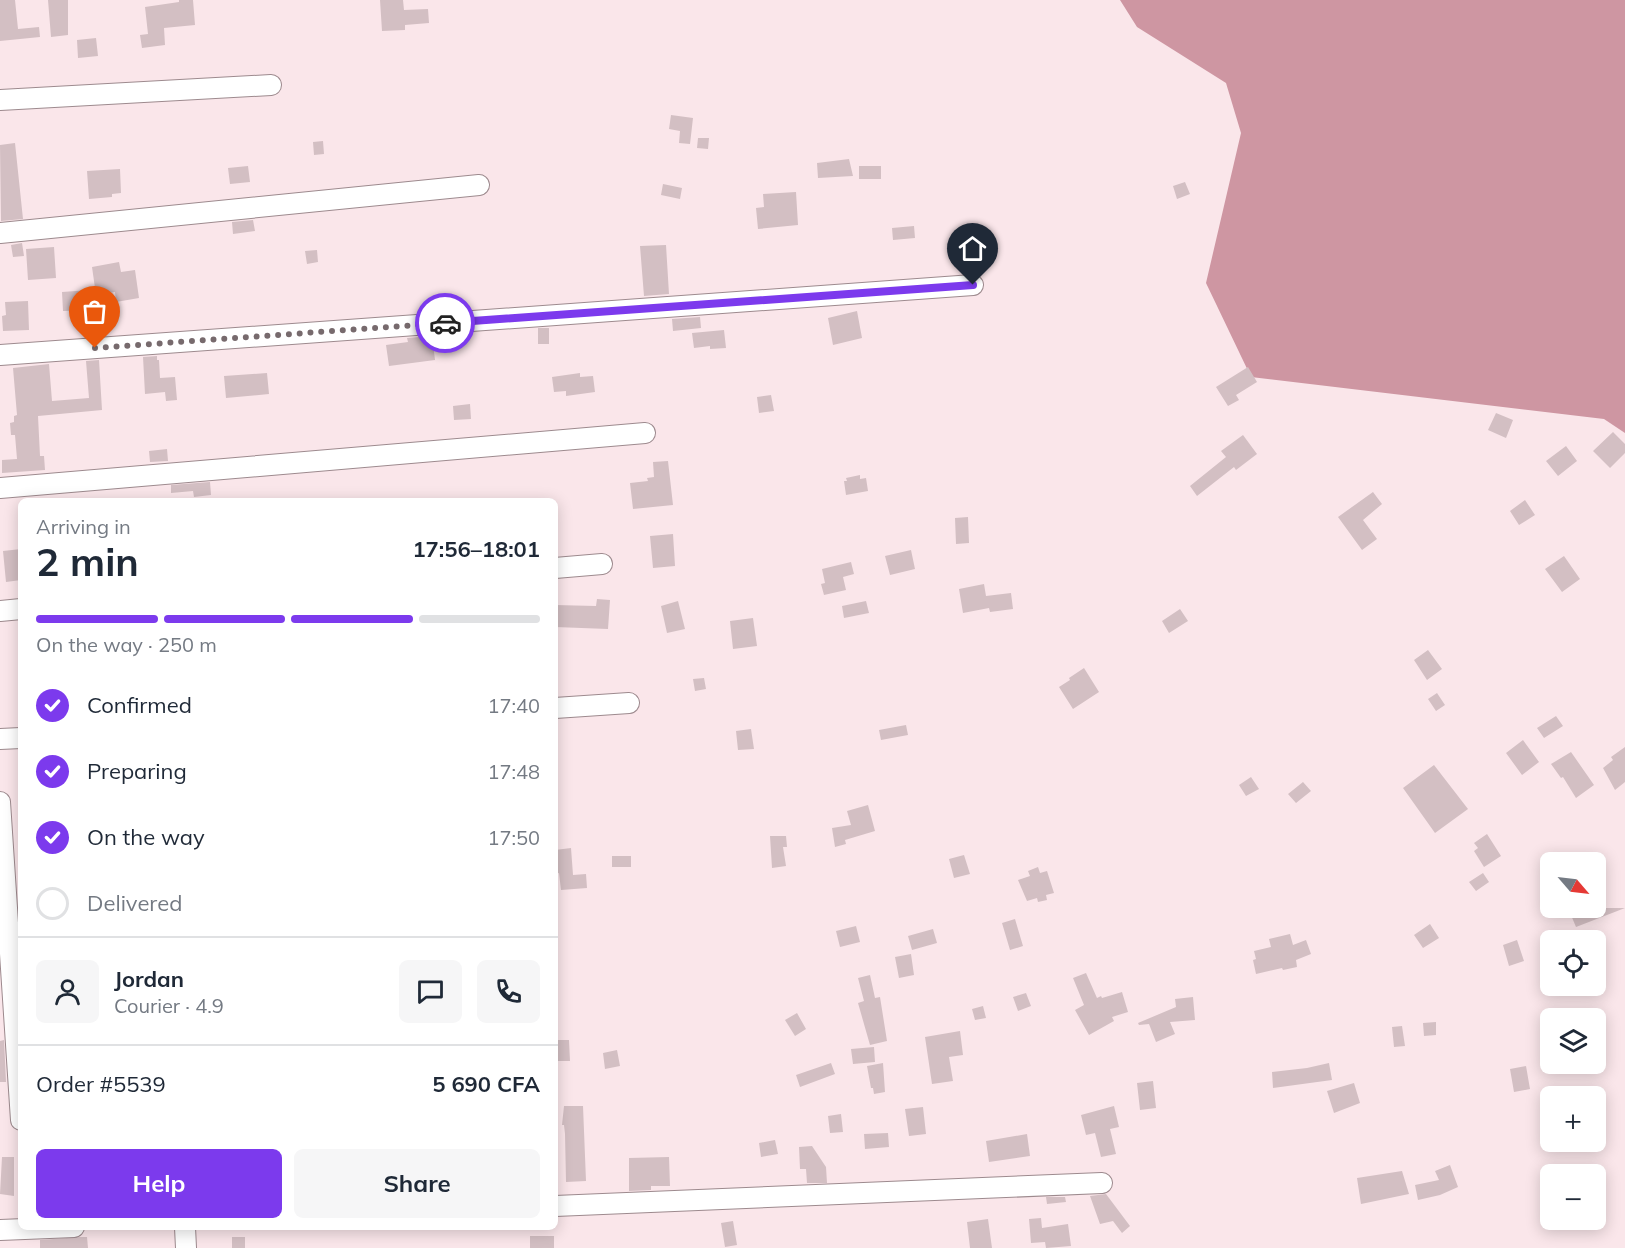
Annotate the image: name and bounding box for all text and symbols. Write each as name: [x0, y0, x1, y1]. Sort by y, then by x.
pin: [947, 223, 998, 285]
icon: home: [956, 232, 989, 265]
pin: [69, 286, 120, 348]
courier: [415, 293, 475, 353]
icon: bag: [78, 295, 111, 328]
icon: car: [429, 307, 462, 340]
text: Arriving in: [36, 514, 131, 539]
text: 17:56–18:01: [412, 535, 540, 563]
text: 2 min: [36, 537, 139, 586]
text: On the way · 250 m: [36, 632, 217, 657]
icon: check: [36, 689, 69, 722]
text: Confirmed: [87, 691, 192, 719]
text: 17:40: [487, 693, 540, 718]
icon: check: [36, 755, 69, 788]
text: Preparing: [87, 757, 187, 785]
text: 17:48: [487, 759, 540, 784]
icon: check: [36, 821, 69, 854]
text: On the way: [87, 823, 205, 851]
text: 17:50: [487, 825, 540, 850]
north arrow: [1540, 852, 1606, 918]
map controls: [1540, 852, 1606, 1230]
text: Delivered: [87, 889, 182, 917]
button: locate: [1540, 930, 1606, 996]
button: person: [36, 960, 99, 1023]
button: chat: [399, 960, 462, 1023]
button: phone: [477, 960, 540, 1023]
text: Jordan: [114, 965, 184, 993]
text: Courier · 4.9: [114, 993, 224, 1018]
button: layers: [1540, 1008, 1606, 1074]
text: Order #5539: [36, 1070, 166, 1098]
text: 5 690 CFA: [432, 1070, 540, 1098]
button: +: [1540, 1086, 1606, 1152]
button: Help: [36, 1149, 282, 1218]
button: Share: [294, 1149, 540, 1218]
button: −: [1540, 1164, 1606, 1230]

